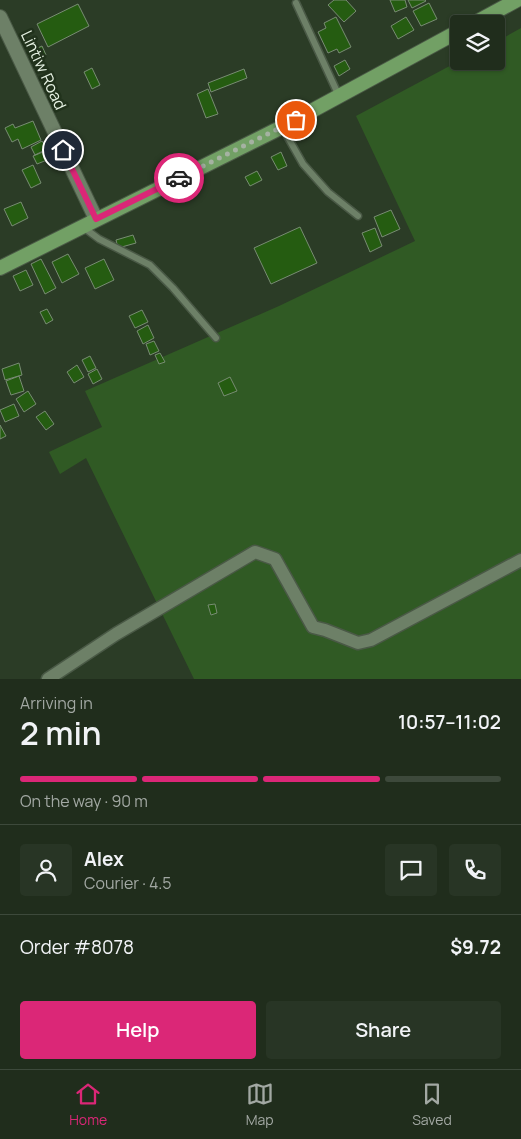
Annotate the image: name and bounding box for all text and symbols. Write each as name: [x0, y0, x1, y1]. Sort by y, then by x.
map controls: [450, 15, 505, 70]
button: layers: [450, 15, 505, 70]
street label: Lintiw Road: [16, 27, 72, 113]
pin: [275, 99, 317, 141]
icon: bag: [282, 106, 310, 134]
pin: [42, 129, 84, 171]
icon: home: [49, 136, 77, 164]
courier: [154, 153, 204, 203]
icon: car: [165, 164, 193, 192]
text: Arriving in: [20, 692, 93, 714]
text: 10:57–11:02: [398, 709, 501, 735]
text: 2 min: [20, 711, 102, 755]
text: On the way · 90 m: [20, 790, 148, 812]
button: person: [20, 844, 72, 896]
button: chat: [385, 844, 437, 896]
button: phone: [449, 844, 501, 896]
text: Alex: [84, 846, 124, 872]
text: Courier · 4.5: [84, 872, 171, 894]
text: Order #8078: [20, 934, 134, 960]
text: $9.72: [450, 934, 501, 960]
button: Help: [20, 1001, 256, 1059]
button: Share: [266, 1001, 501, 1059]
tab: Home: [69, 1080, 107, 1129]
tab: Map: [246, 1080, 274, 1129]
tab: Saved: [412, 1080, 452, 1129]

